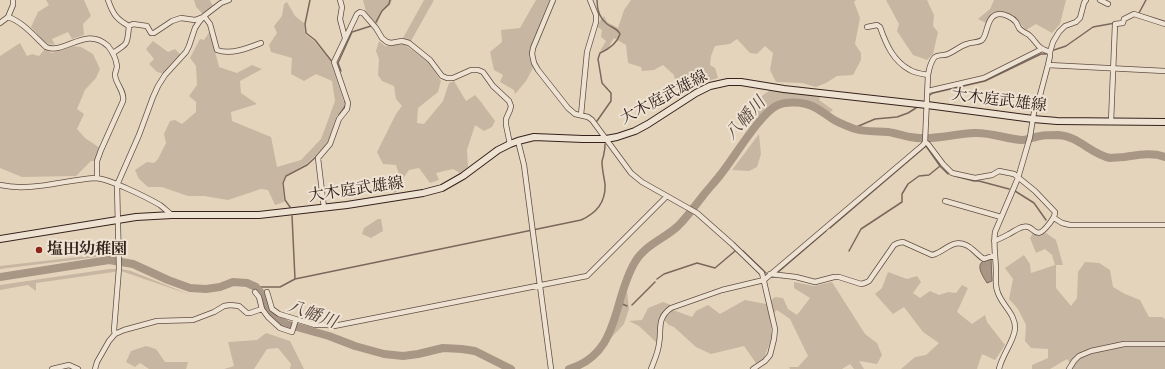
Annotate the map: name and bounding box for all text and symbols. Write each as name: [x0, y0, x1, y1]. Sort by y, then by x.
street label: 大木庭武雄線: [617, 67, 711, 129]
street label: 大木庭武雄線: [950, 86, 1048, 116]
water label: 八幡川: [721, 93, 771, 145]
street label: 大木庭武雄線: [307, 174, 405, 206]
place label: 塩田幼稚園: [47, 240, 127, 260]
marker: 塩田幼稚園: [34, 245, 44, 255]
water label: 八幡川: [285, 297, 339, 333]

